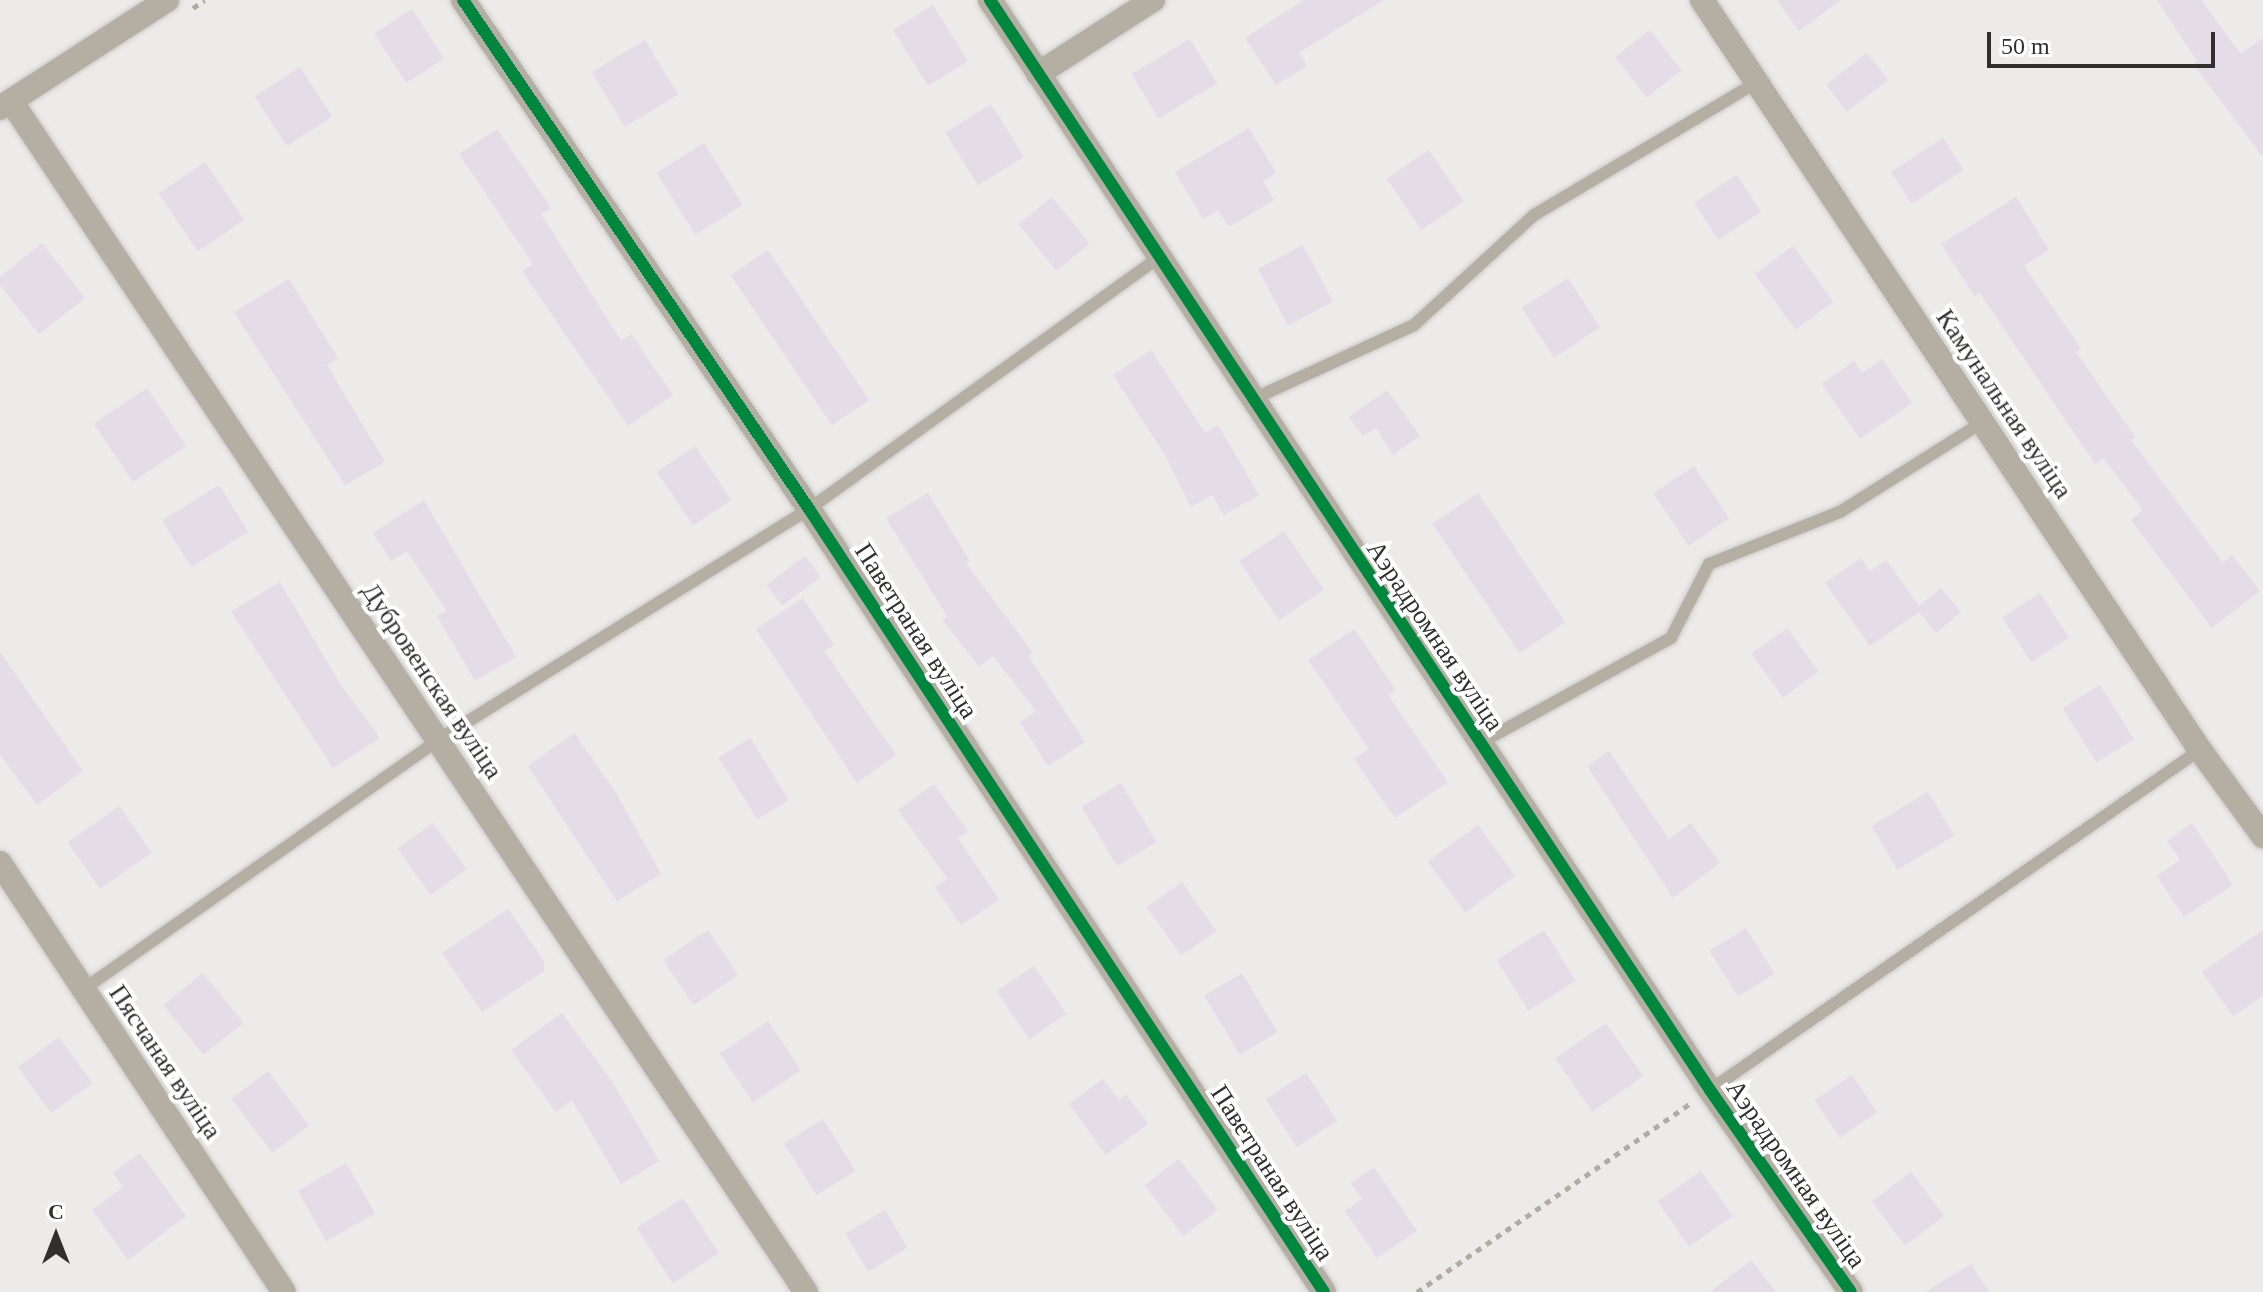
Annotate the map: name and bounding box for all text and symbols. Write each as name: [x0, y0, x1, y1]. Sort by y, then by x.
scale bar: [1991, 16, 2219, 66]
text: 50 m: [2001, 33, 2050, 59]
street label: Камунальная вуліца: [1929, 304, 2079, 504]
street label: Аэрадромная вуліца: [1360, 535, 1510, 737]
street label: Паветраная вуліца: [848, 537, 984, 725]
street label: Дубровенская вуліца: [355, 577, 509, 785]
street label: Пясчаная вуліца: [102, 979, 228, 1145]
street label: Аэрадромная вуліца: [1719, 1074, 1873, 1274]
street label: Паветраная вуліца: [1204, 1079, 1340, 1267]
north arrow: [16, 1196, 96, 1276]
text: С: [48, 1199, 64, 1224]

